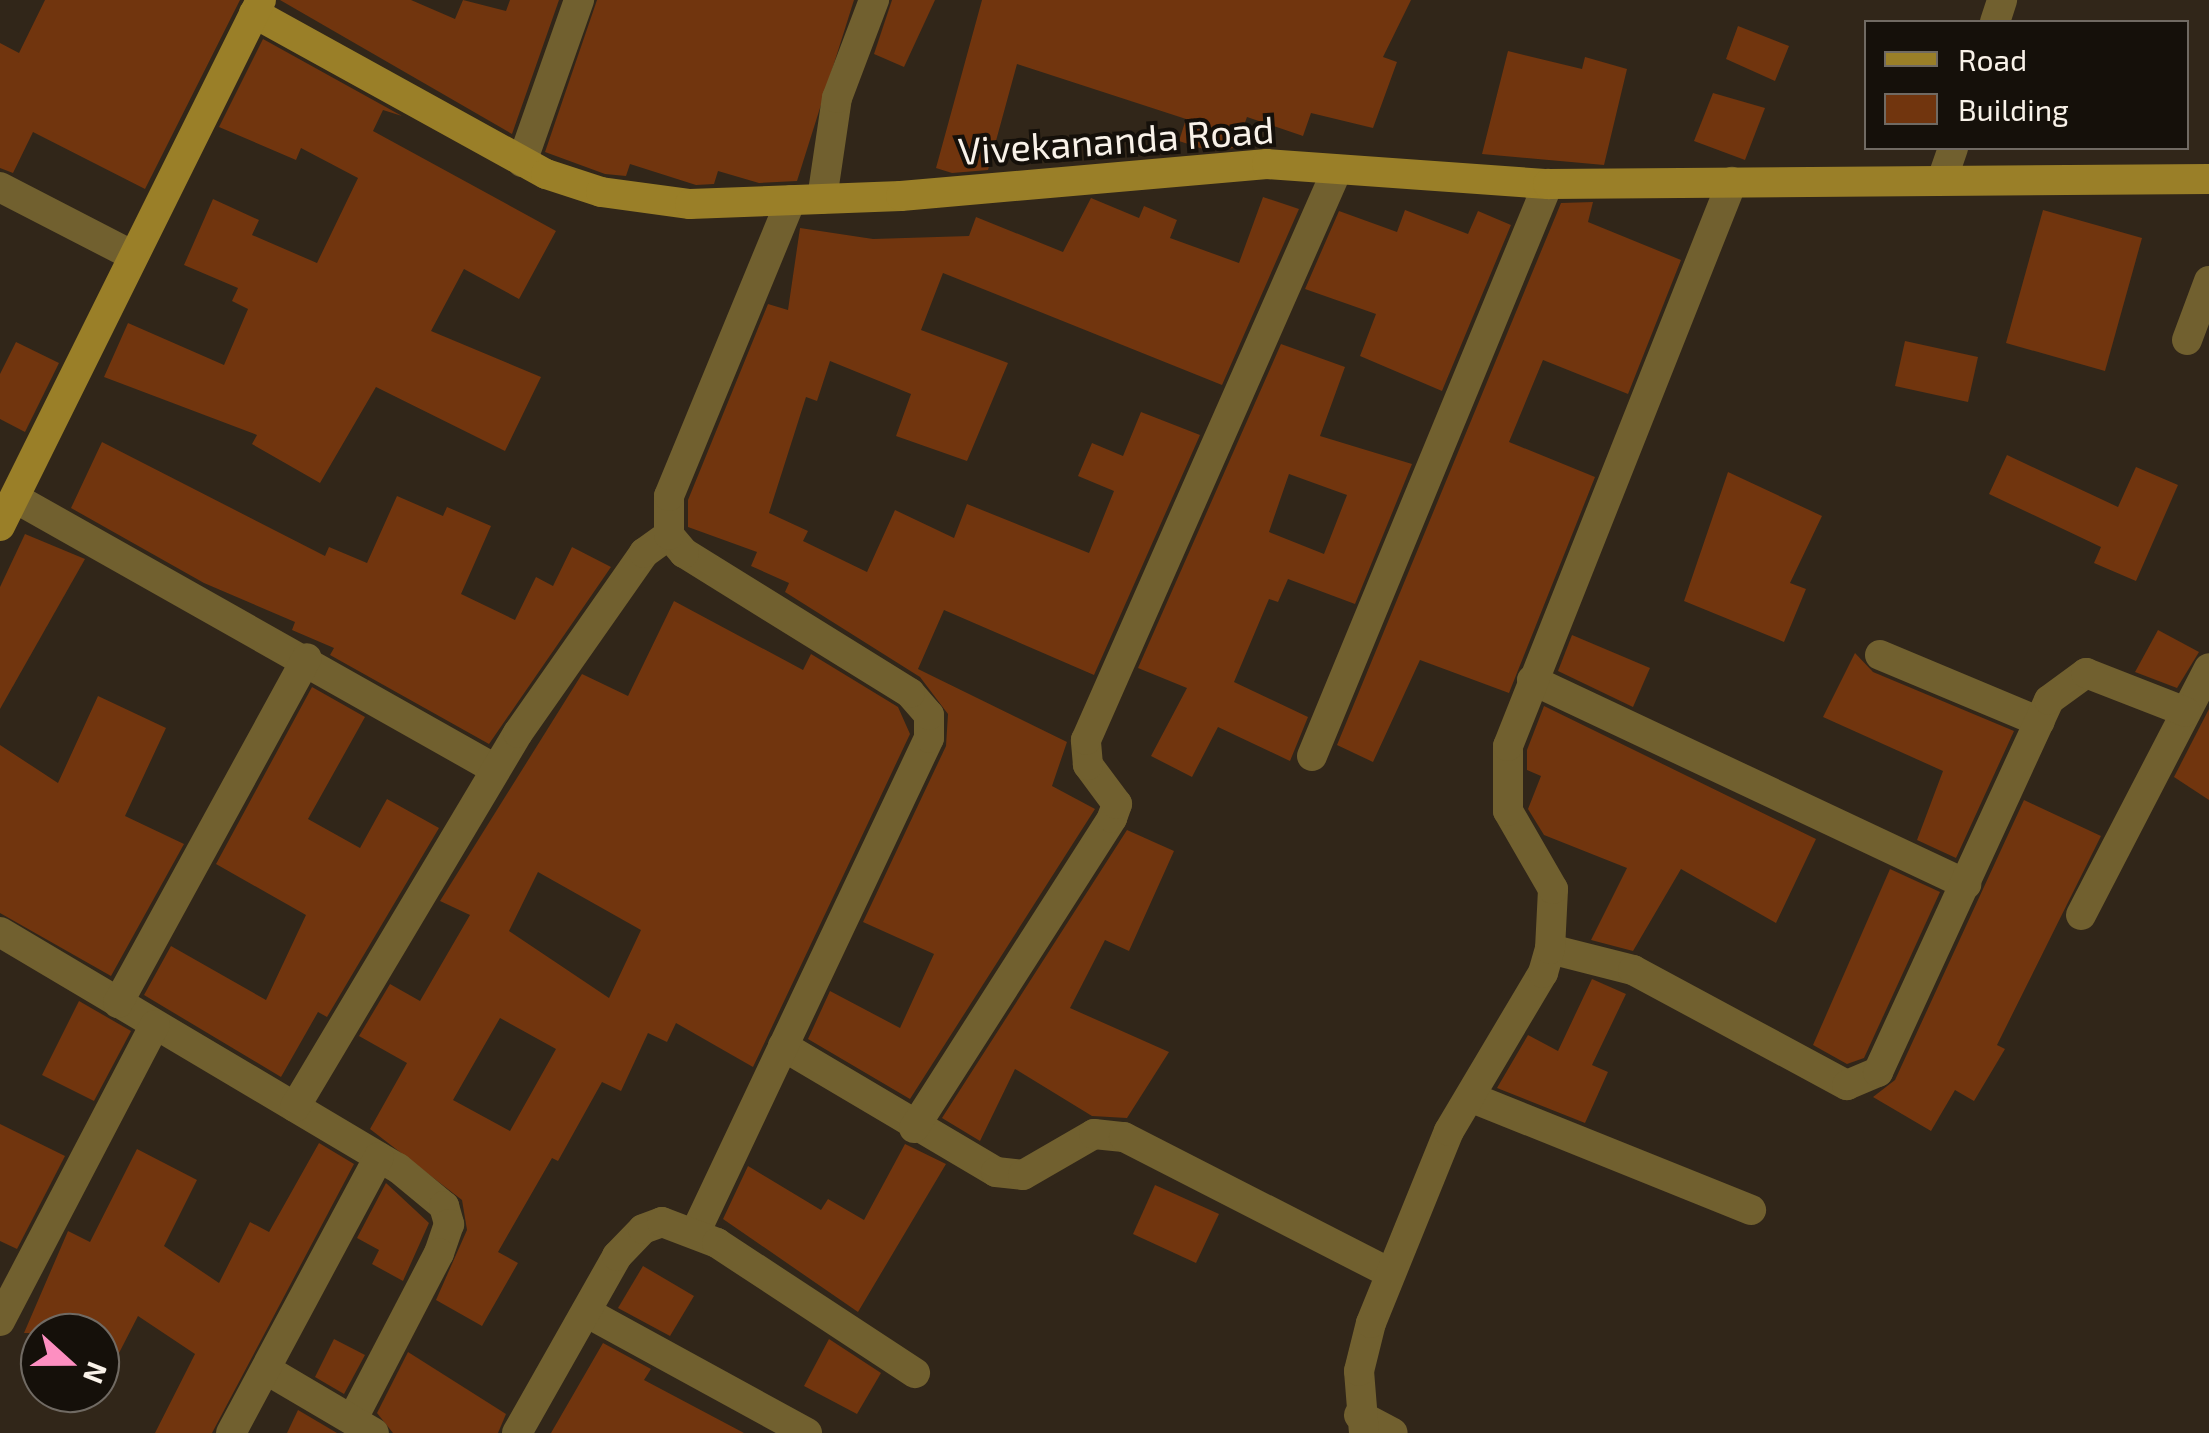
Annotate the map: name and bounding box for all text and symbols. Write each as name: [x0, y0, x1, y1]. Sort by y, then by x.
legend: [1864, 20, 2189, 150]
text: Road: [1958, 41, 2027, 77]
text: Building: [1958, 91, 2069, 127]
street label: Vivekananda Road: [956, 106, 1276, 174]
north arrow: [20, 1313, 120, 1413]
text: N: [77, 1358, 116, 1389]

